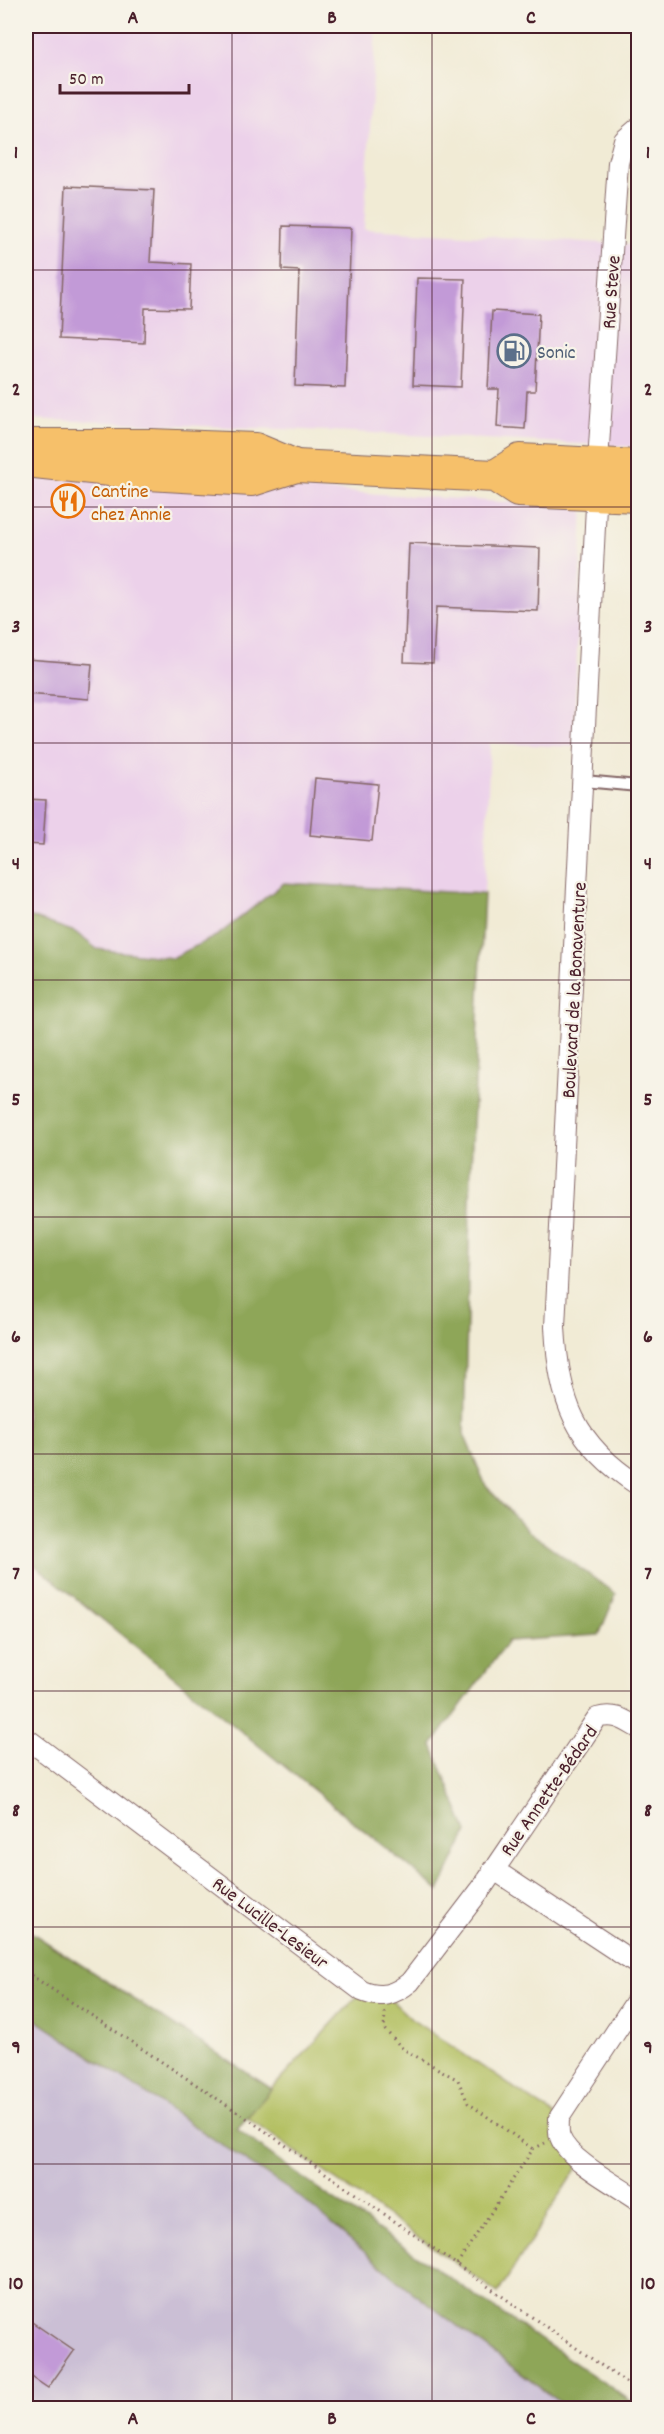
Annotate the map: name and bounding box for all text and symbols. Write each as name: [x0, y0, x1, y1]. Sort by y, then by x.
text: A: [128, 5, 139, 33]
text: B: [327, 5, 337, 33]
text: C: [526, 5, 536, 33]
scale bar: [60, 57, 189, 95]
text: 50 m: [69, 68, 104, 93]
text: 1: [14, 140, 18, 168]
text: 1: [646, 140, 650, 168]
street label: Rue Steve: [596, 254, 630, 330]
fuel station icon: Sonic: [496, 333, 532, 369]
place label: Sonic: [537, 340, 576, 368]
text: 2: [12, 377, 20, 405]
text: 2: [644, 377, 652, 405]
place label: Cantine chez Annie: [91, 479, 171, 530]
restaurant icon: Cantine chez Annie: [50, 483, 86, 519]
text: 3: [12, 614, 20, 642]
text: 3: [644, 614, 652, 642]
text: 4: [12, 851, 20, 879]
text: 4: [644, 851, 652, 879]
street label: Boulevard de la Bonaventure: [556, 881, 596, 1099]
text: 5: [11, 1087, 21, 1115]
text: 5: [643, 1087, 653, 1115]
text: 6: [11, 1324, 21, 1352]
text: 6: [643, 1324, 653, 1352]
text: 7: [12, 1561, 20, 1589]
text: 7: [644, 1561, 652, 1589]
street label: Rue Annette-Bédard: [495, 1721, 606, 1863]
text: 8: [12, 1798, 20, 1826]
text: 8: [644, 1798, 652, 1826]
street label: Rue Lucille-Lesieur: [205, 1871, 334, 1978]
text: 9: [11, 2035, 21, 2063]
text: 9: [643, 2035, 653, 2063]
text: 10: [8, 2271, 24, 2299]
text: 10: [640, 2271, 656, 2299]
text: A: [128, 2406, 139, 2434]
text: B: [327, 2406, 337, 2434]
text: C: [526, 2406, 536, 2434]

